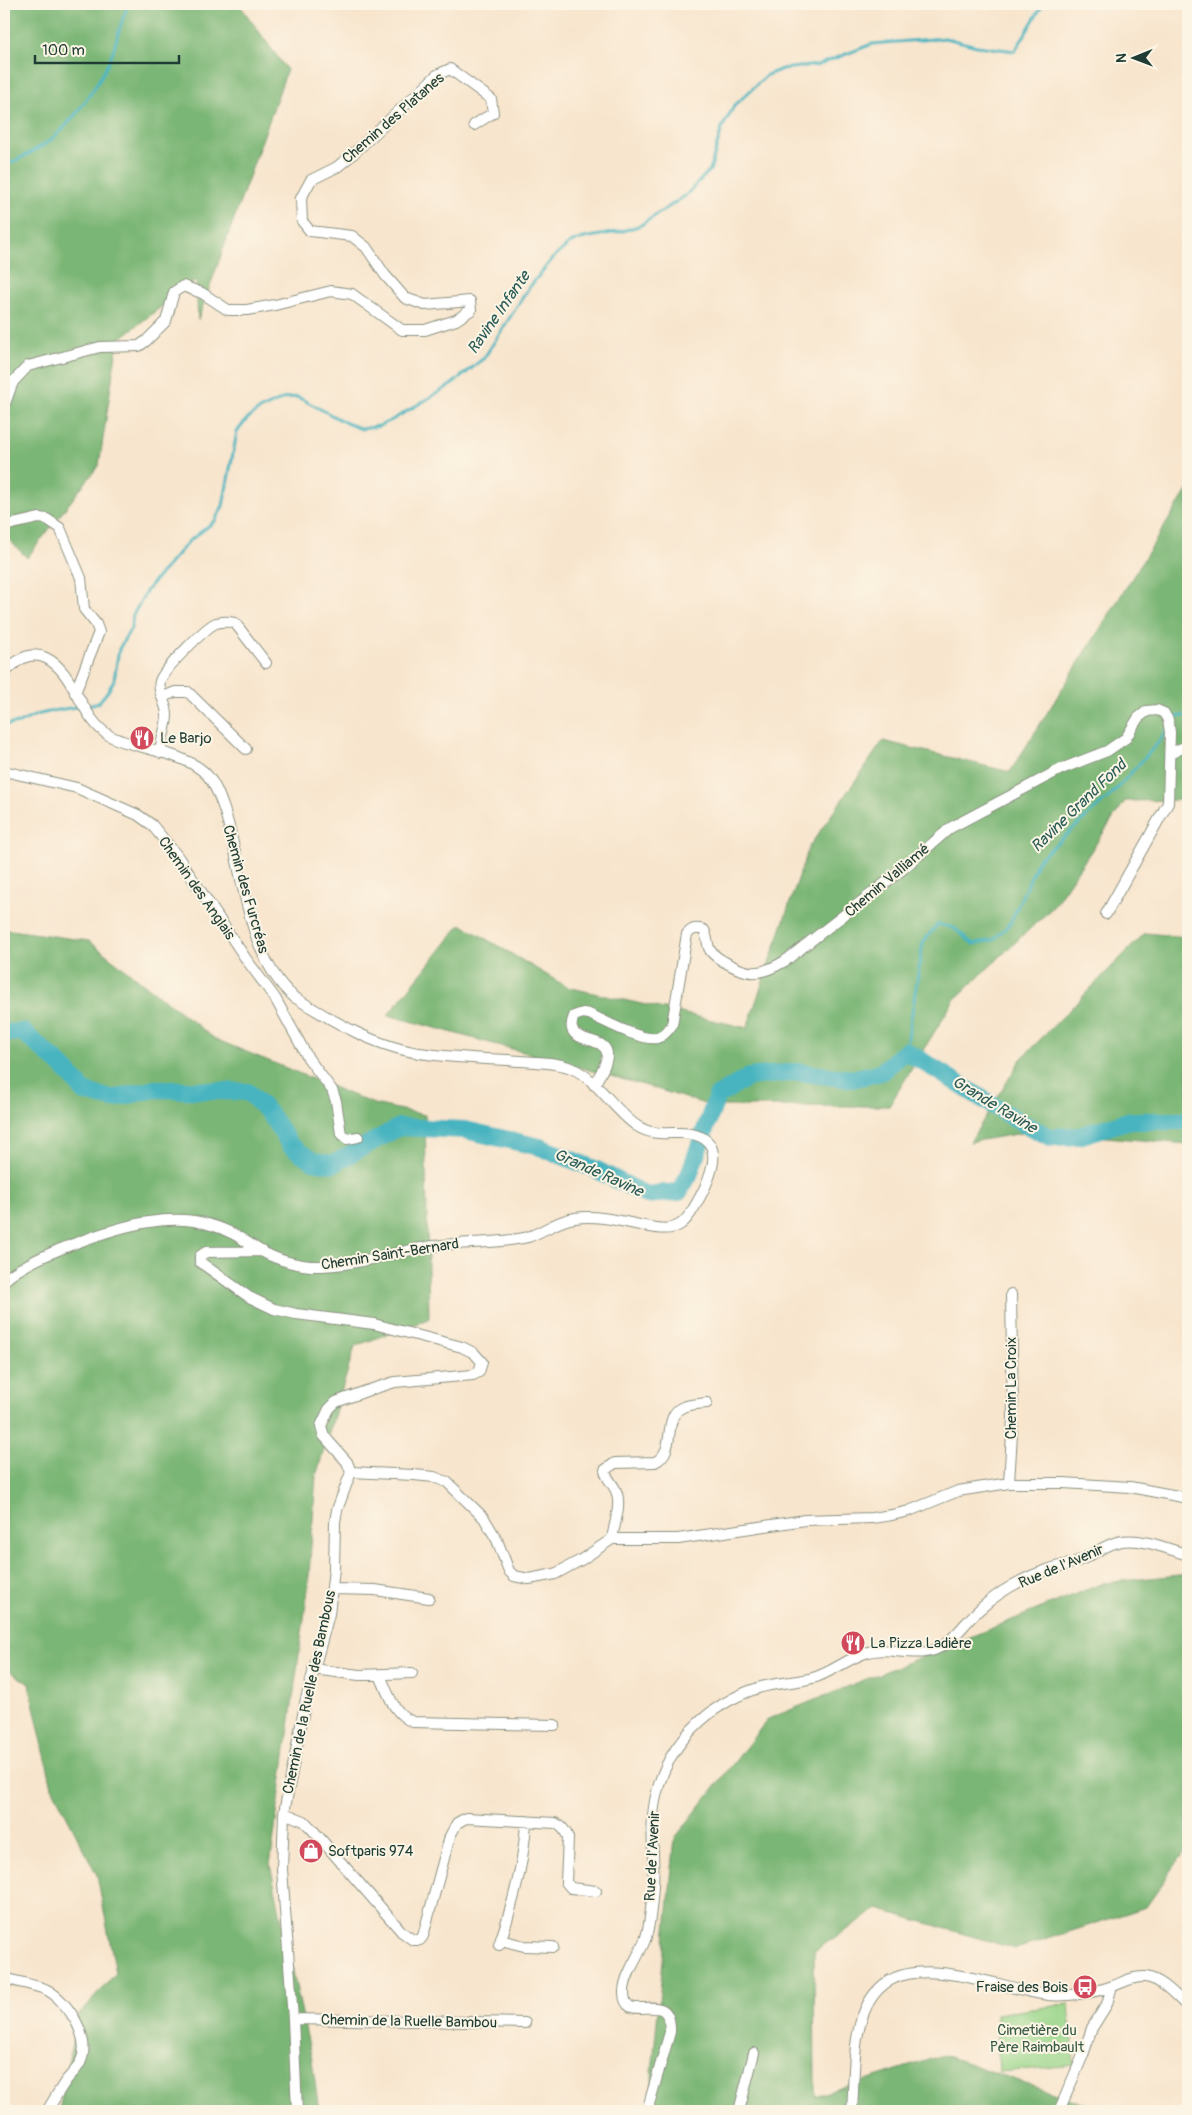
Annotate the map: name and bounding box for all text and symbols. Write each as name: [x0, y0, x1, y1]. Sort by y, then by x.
scale bar: [35, 32, 179, 64]
north arrow: [1110, 32, 1160, 82]
text: 100 m: [42, 41, 85, 60]
text: N: [1113, 53, 1130, 63]
street label: Chemin des Platanes: [338, 69, 449, 168]
water label: Ravine Infante: [463, 266, 536, 358]
restaurant icon: Le Barjo: [129, 725, 155, 751]
place label: Le Barjo: [160, 729, 211, 748]
water label: Ravine Grand Fond: [1027, 754, 1132, 856]
street label: Chemin des Furcréas: [218, 823, 273, 956]
street label: Chemin des Anglais: [154, 833, 239, 944]
street label: Chemin Valliamé: [841, 839, 934, 921]
water label: Grande Ravine: [949, 1072, 1042, 1139]
water label: Grande Ravine: [551, 1144, 648, 1202]
street label: Chemin Saint-Bernard: [320, 1234, 460, 1275]
street label: Chemin La Croix: [1002, 1337, 1021, 1439]
street label: Rue de l'Avenir: [1016, 1540, 1107, 1593]
street label: Chemin de la Ruelle des Bambous: [279, 1588, 340, 1796]
restaurant icon: La Pizza Ladière: [840, 1630, 866, 1656]
place label: La Pizza Ladière: [870, 1634, 972, 1653]
street label: Rue de l'Avenir: [641, 1810, 664, 1902]
shop icon: Softparis 974: [298, 1838, 324, 1864]
place label: Softparis 974: [328, 1842, 414, 1861]
bus stop icon: Fraise des Bois: [1072, 1974, 1098, 2000]
place label: Fraise des Bois: [976, 1978, 1068, 1997]
street label: Chemin de la Ruelle Bambou: [321, 2010, 497, 2033]
park label: Cimetière du Père Raimbault: [990, 2021, 1085, 2057]

